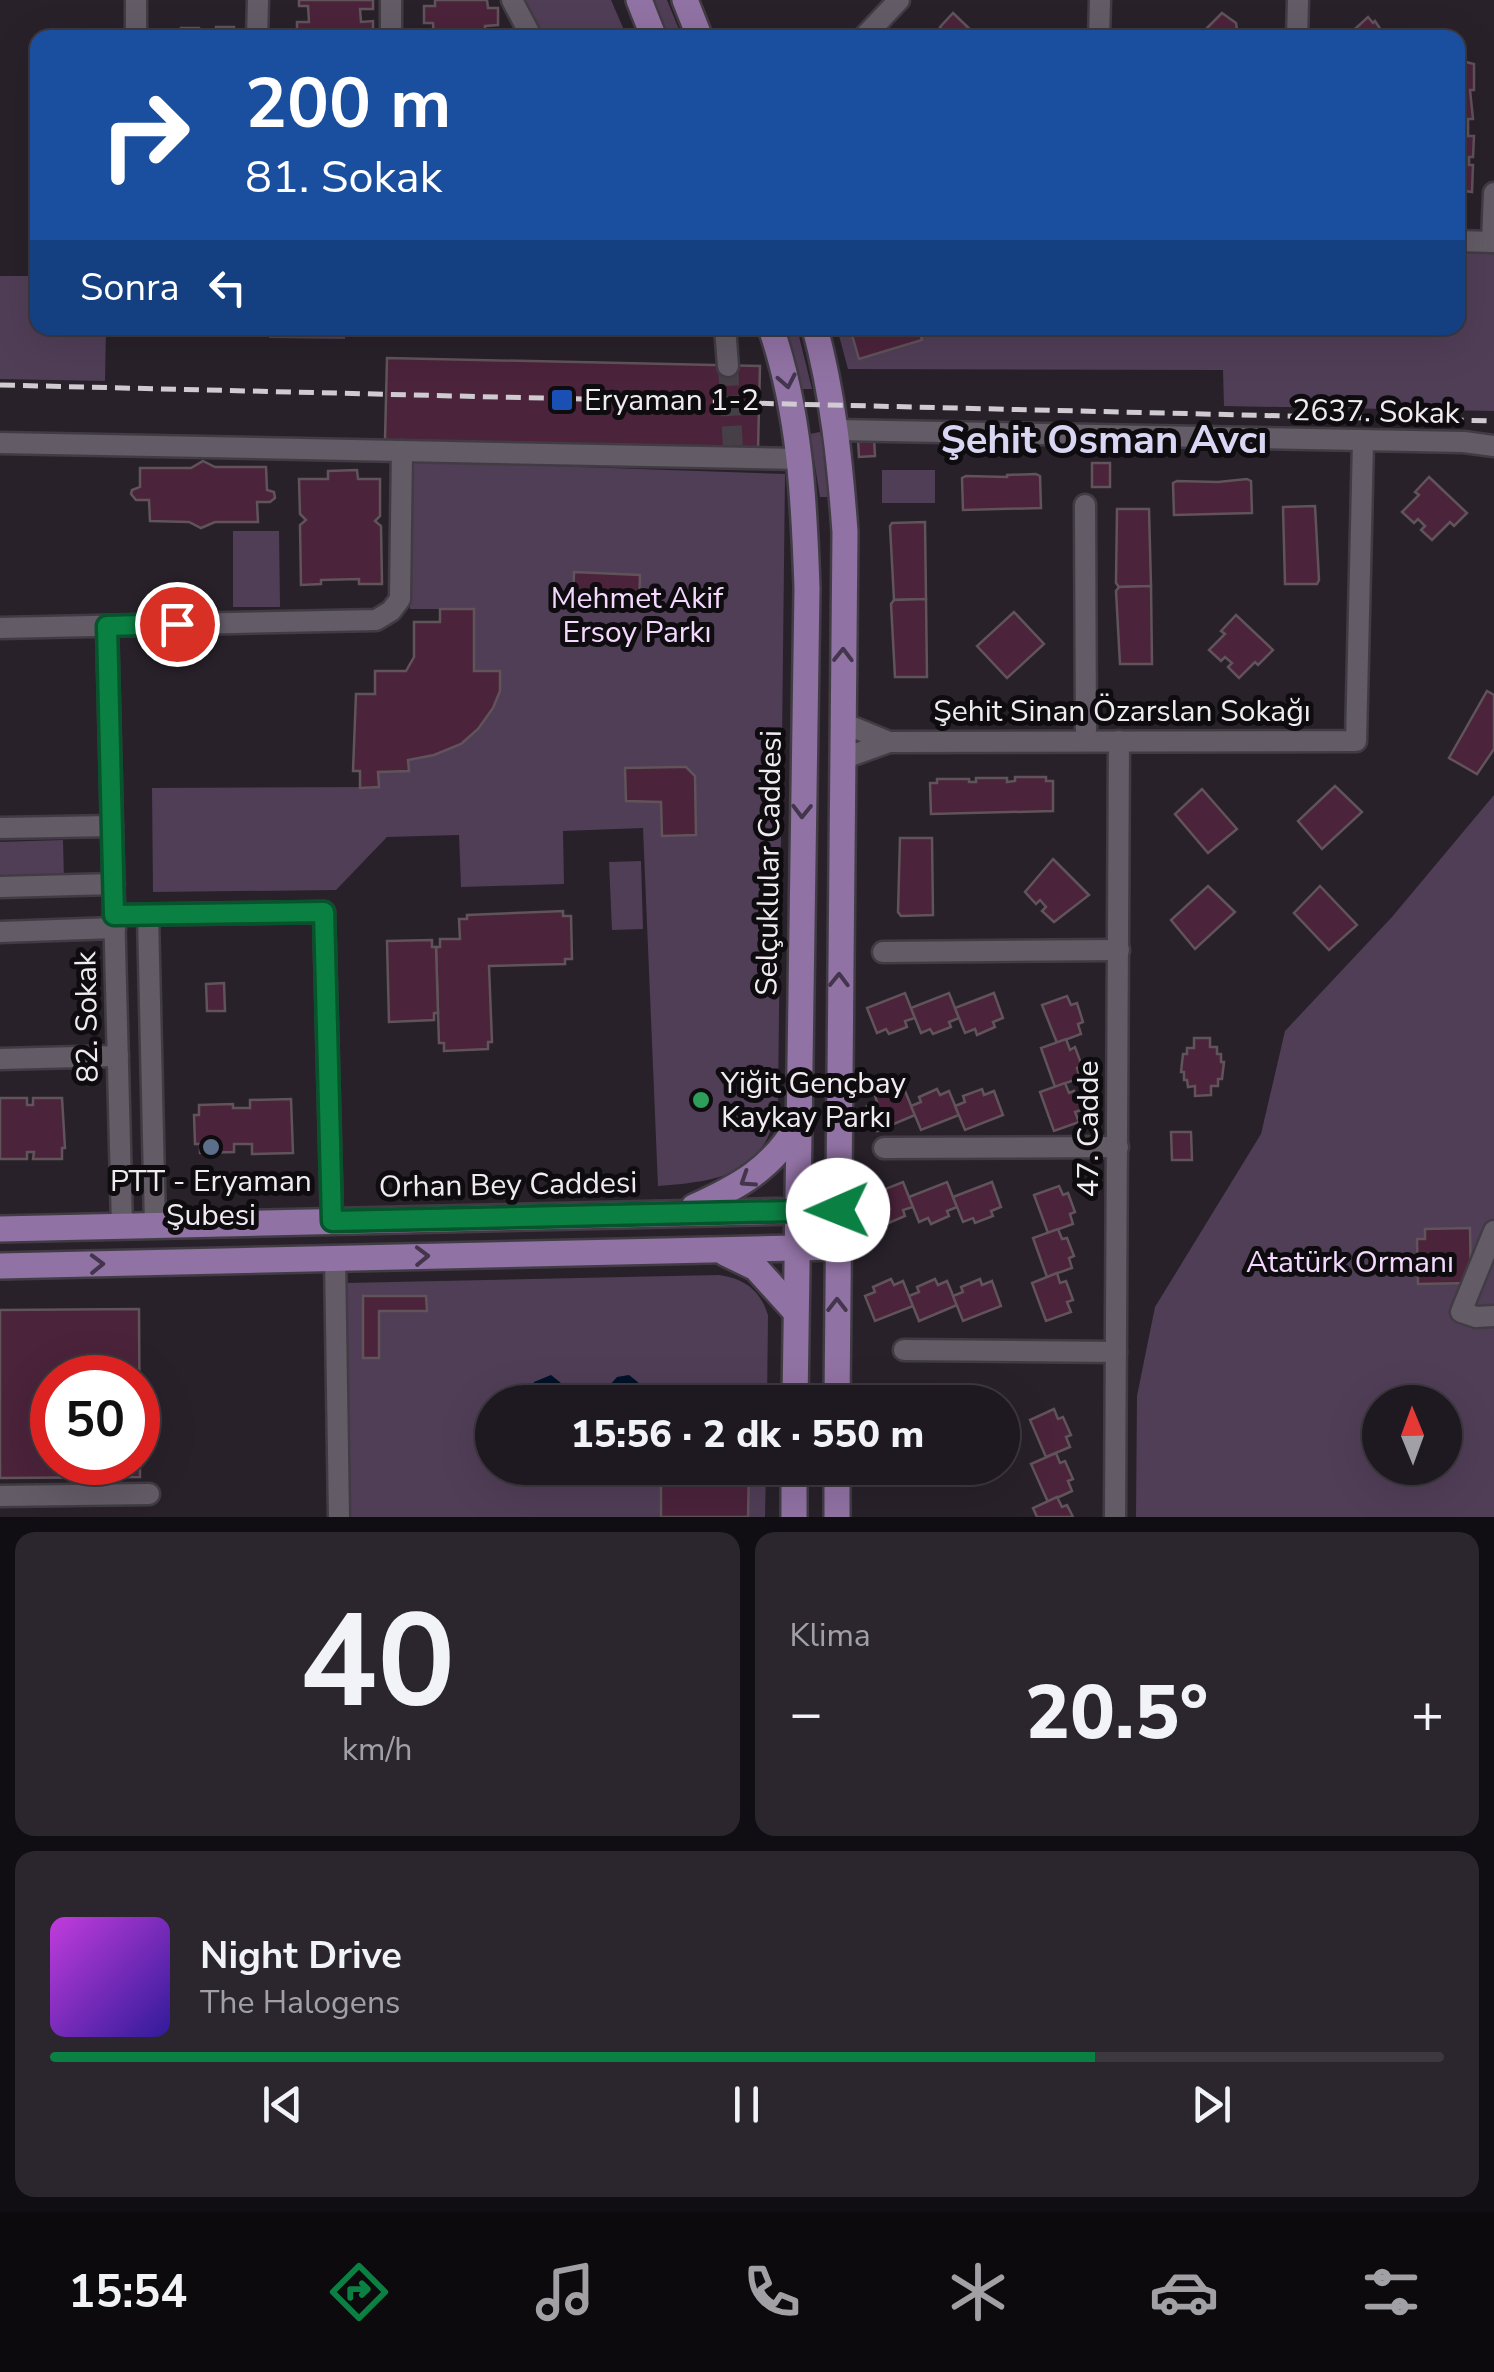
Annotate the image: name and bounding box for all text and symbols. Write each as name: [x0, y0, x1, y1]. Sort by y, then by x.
text: 200 m: [245, 56, 451, 152]
icon: right: [80, 70, 210, 200]
text: 81. Sokak: [245, 147, 442, 208]
icon: left: [200, 260, 255, 315]
text: Sonra: [80, 262, 180, 313]
one-way arrow: [776, 372, 797, 389]
place label: Eryaman 1-2: [584, 380, 759, 421]
marker: Eryaman 1-2: [549, 387, 575, 413]
street label: 2637. Sokak: [1292, 390, 1461, 434]
district label: Şehit Osman Avcı: [940, 413, 1268, 467]
park label: Mehmet Akif Ersoy Parkı: [551, 578, 724, 653]
pin: [135, 582, 220, 667]
icon: arrive: [150, 597, 205, 652]
one-way arrow: [833, 647, 854, 663]
street label: Şehit Sinan Özarslan Sokağı: [933, 691, 1311, 732]
street label: Selçuklular Caddesi: [746, 730, 792, 996]
one-way arrow: [791, 804, 813, 819]
street label: 82. Sokak: [65, 950, 109, 1083]
one-way arrow: [829, 972, 850, 988]
street label: 47. Cadde: [1068, 1060, 1109, 1198]
place label: Yiğit Gençbay Kaykay Parkı: [720, 1063, 906, 1138]
marker: Yiğit Gençbay Kaykay Parkı: [690, 1089, 712, 1111]
marker: PTT - Eryaman Şubesi: [200, 1136, 222, 1158]
position arrow: [786, 1158, 890, 1262]
place label: PTT - Eryaman Şubesi: [110, 1161, 312, 1236]
street label: Orhan Bey Caddesi: [378, 1162, 638, 1208]
one-way arrow: [740, 1167, 758, 1186]
park label: Atatürk Ormanı: [1246, 1242, 1454, 1283]
one-way arrow: [415, 1246, 431, 1267]
one-way arrow: [90, 1253, 106, 1275]
one-way arrow: [827, 1297, 848, 1313]
speed limit sign: 50: [30, 1355, 160, 1485]
north arrow: [1362, 1385, 1462, 1485]
map controls: [1362, 1385, 1462, 1485]
text: 15:56 · 2 dk · 550 m: [571, 1409, 924, 1460]
text: 40: [299, 1574, 455, 1751]
text: Klima: [790, 1614, 871, 1657]
text: 20.5°: [1025, 1662, 1208, 1764]
text: −: [790, 1676, 823, 1751]
text: +: [1411, 1676, 1444, 1751]
text: km/h: [342, 1728, 413, 1771]
text: Night Drive: [200, 1930, 402, 1981]
text: The Halogens: [200, 1981, 400, 2024]
icon: previous: [255, 2077, 310, 2132]
icon: pause: [719, 2077, 774, 2132]
icon: next: [1184, 2077, 1239, 2132]
icon: directions: [324, 2257, 394, 2327]
icon: music: [530, 2257, 600, 2327]
icon: phone: [737, 2257, 807, 2327]
icon: climate: [943, 2257, 1013, 2327]
icon: car: [1149, 2257, 1219, 2327]
icon: filters: [1356, 2257, 1426, 2327]
text: 15:54: [68, 2262, 187, 2323]

